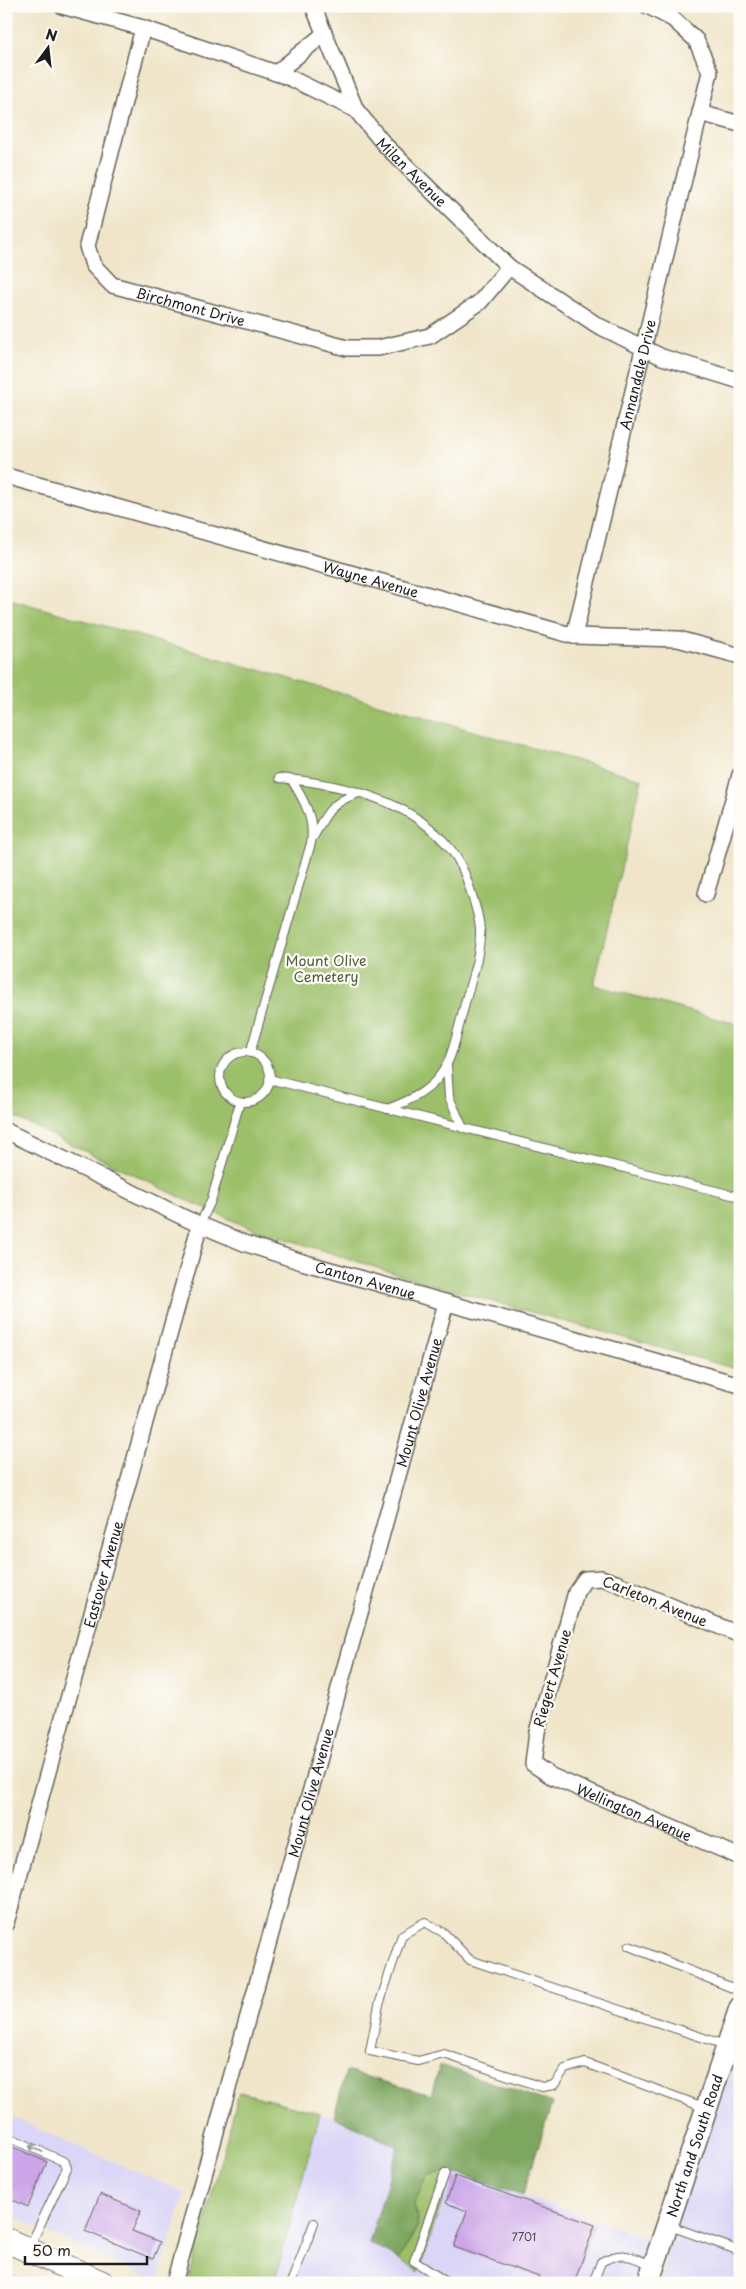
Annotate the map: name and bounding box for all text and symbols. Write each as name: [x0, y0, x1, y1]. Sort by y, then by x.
north arrow: [22, 22, 72, 72]
text: N: [43, 23, 60, 47]
street label: Milan Avenue: [372, 132, 452, 211]
street label: Birchmont Drive: [134, 281, 247, 331]
street label: Annandale Drive: [614, 317, 660, 432]
street label: Wayne Avenue: [321, 555, 421, 602]
park label: Mount Olive Cemetery: [286, 950, 367, 987]
street label: Canton Avenue: [313, 1256, 418, 1304]
street label: Mount Olive Avenue: [390, 1335, 447, 1469]
street label: Eastover Avenue: [78, 1518, 128, 1630]
street label: Carleton Avenue: [599, 1570, 711, 1632]
street label: Riegert Avenue: [528, 1626, 576, 1730]
street label: Mount Olive Avenue: [282, 1725, 338, 1860]
street label: Wellington Avenue: [573, 1778, 696, 1846]
street label: North and South Road: [660, 2071, 728, 2220]
one-way arrow: [29, 2143, 44, 2153]
house number: 7701: [512, 2228, 536, 2245]
scale bar: [25, 2234, 148, 2266]
text: 50 m: [32, 2238, 71, 2261]

